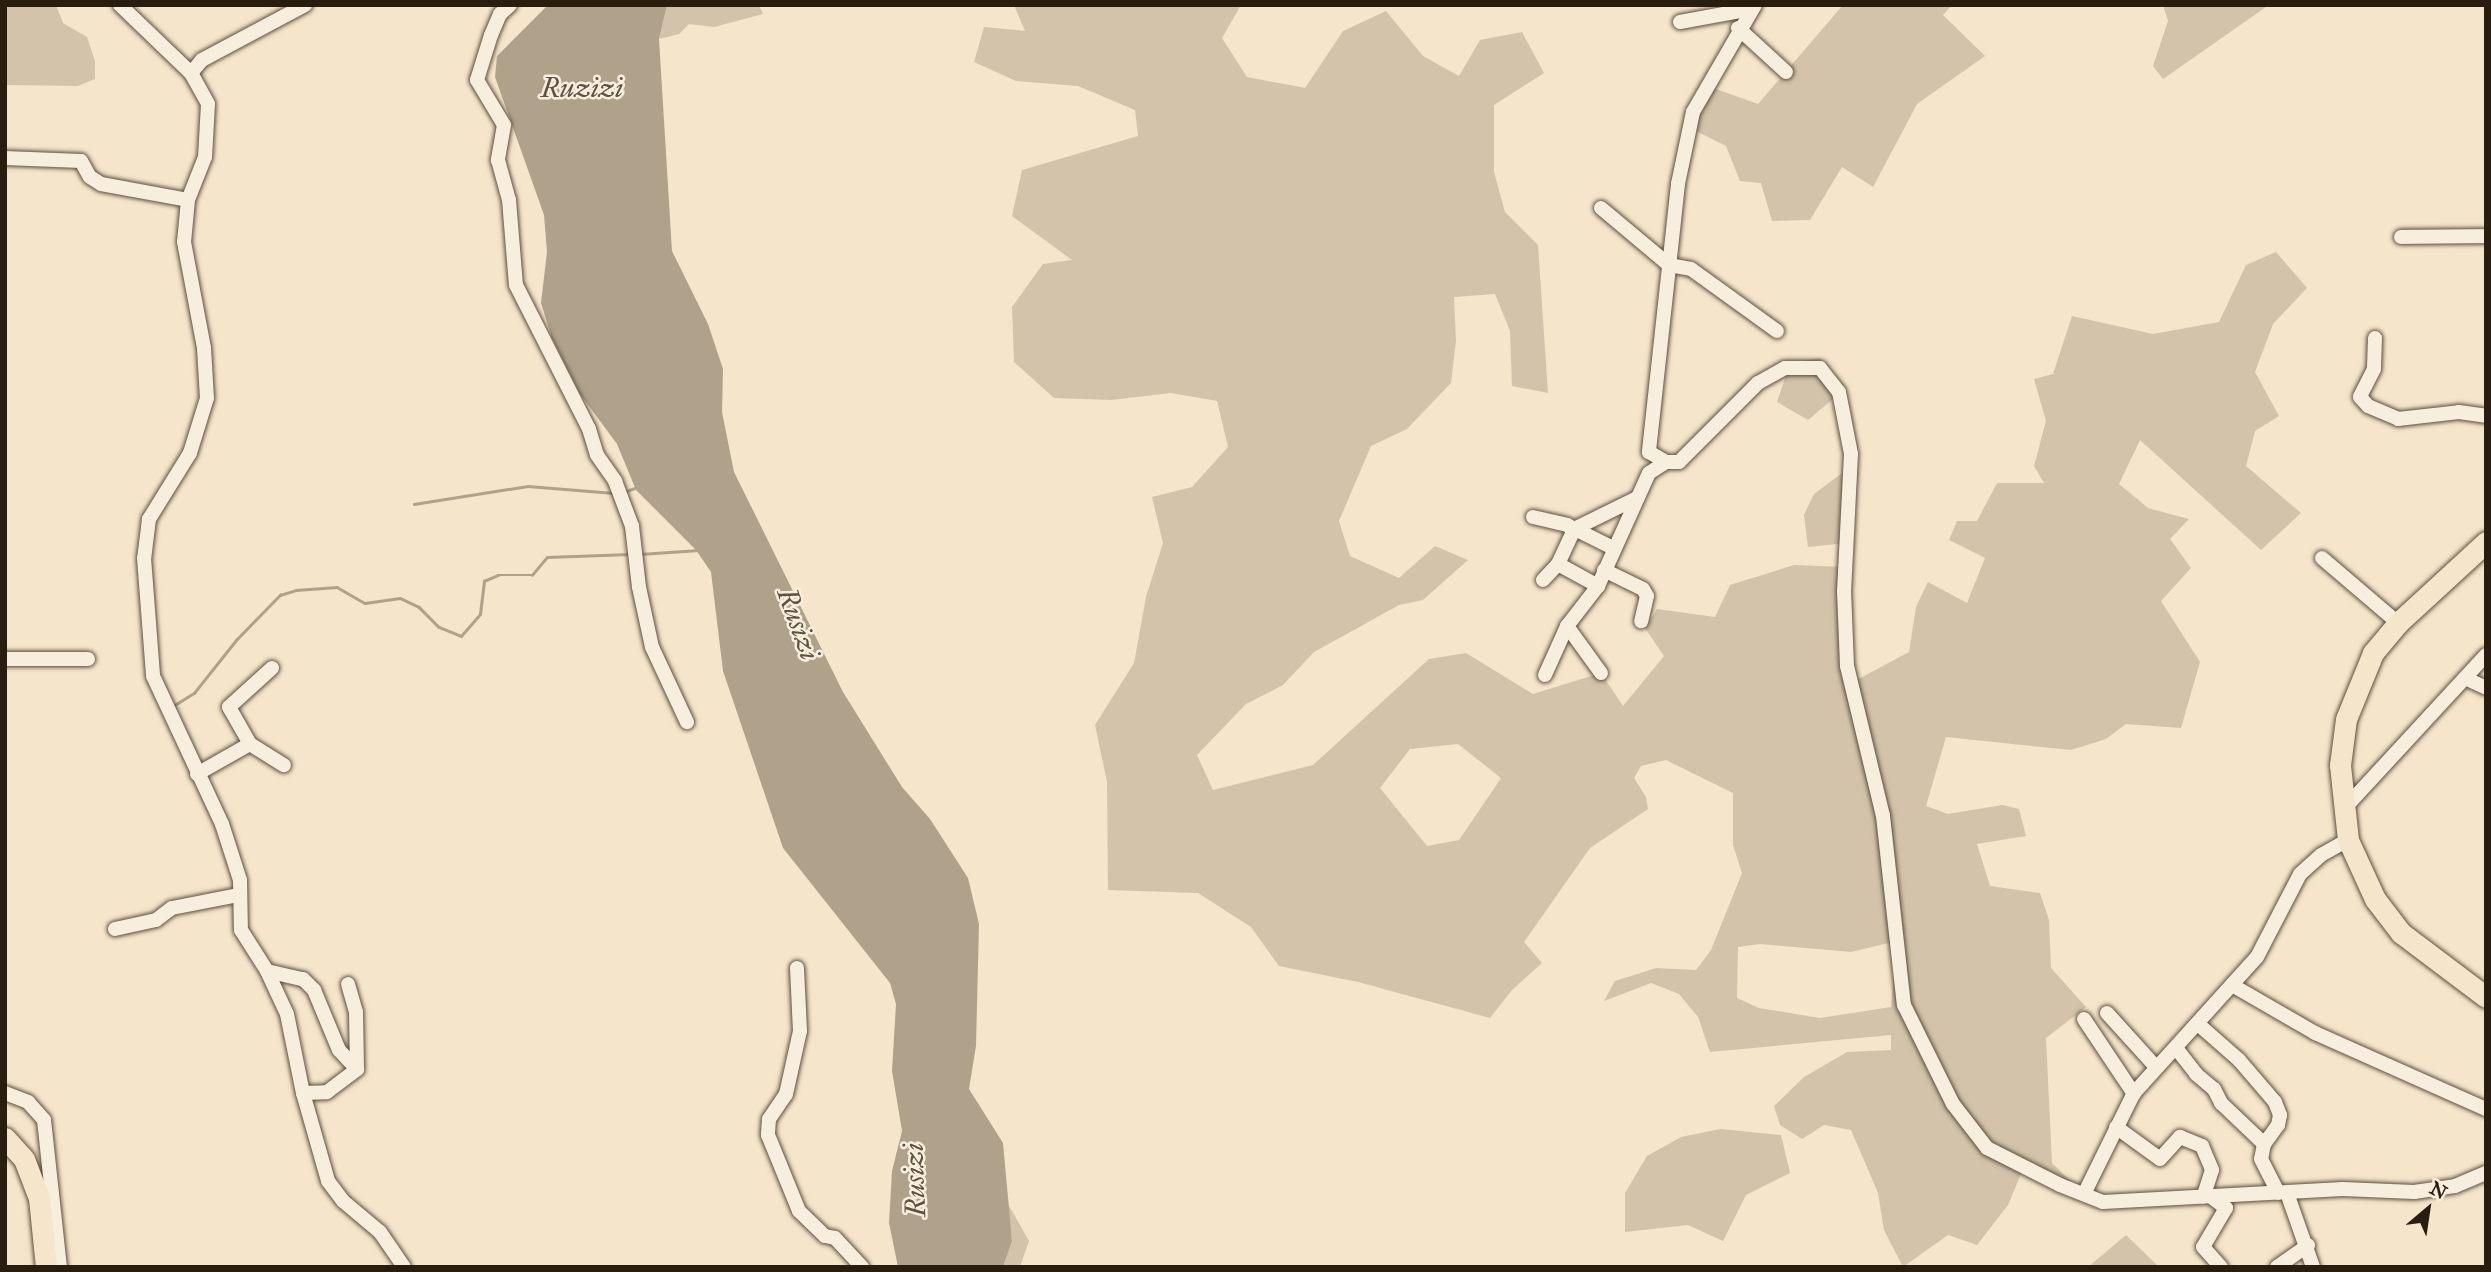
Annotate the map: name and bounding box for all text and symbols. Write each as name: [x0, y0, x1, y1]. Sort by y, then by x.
water label: Ruzizi: [541, 71, 623, 105]
water label: Rusizi: [769, 583, 827, 665]
water label: Rusizi: [897, 1142, 933, 1218]
north arrow: [2393, 1174, 2463, 1244]
text: N: [2426, 1176, 2451, 1204]

